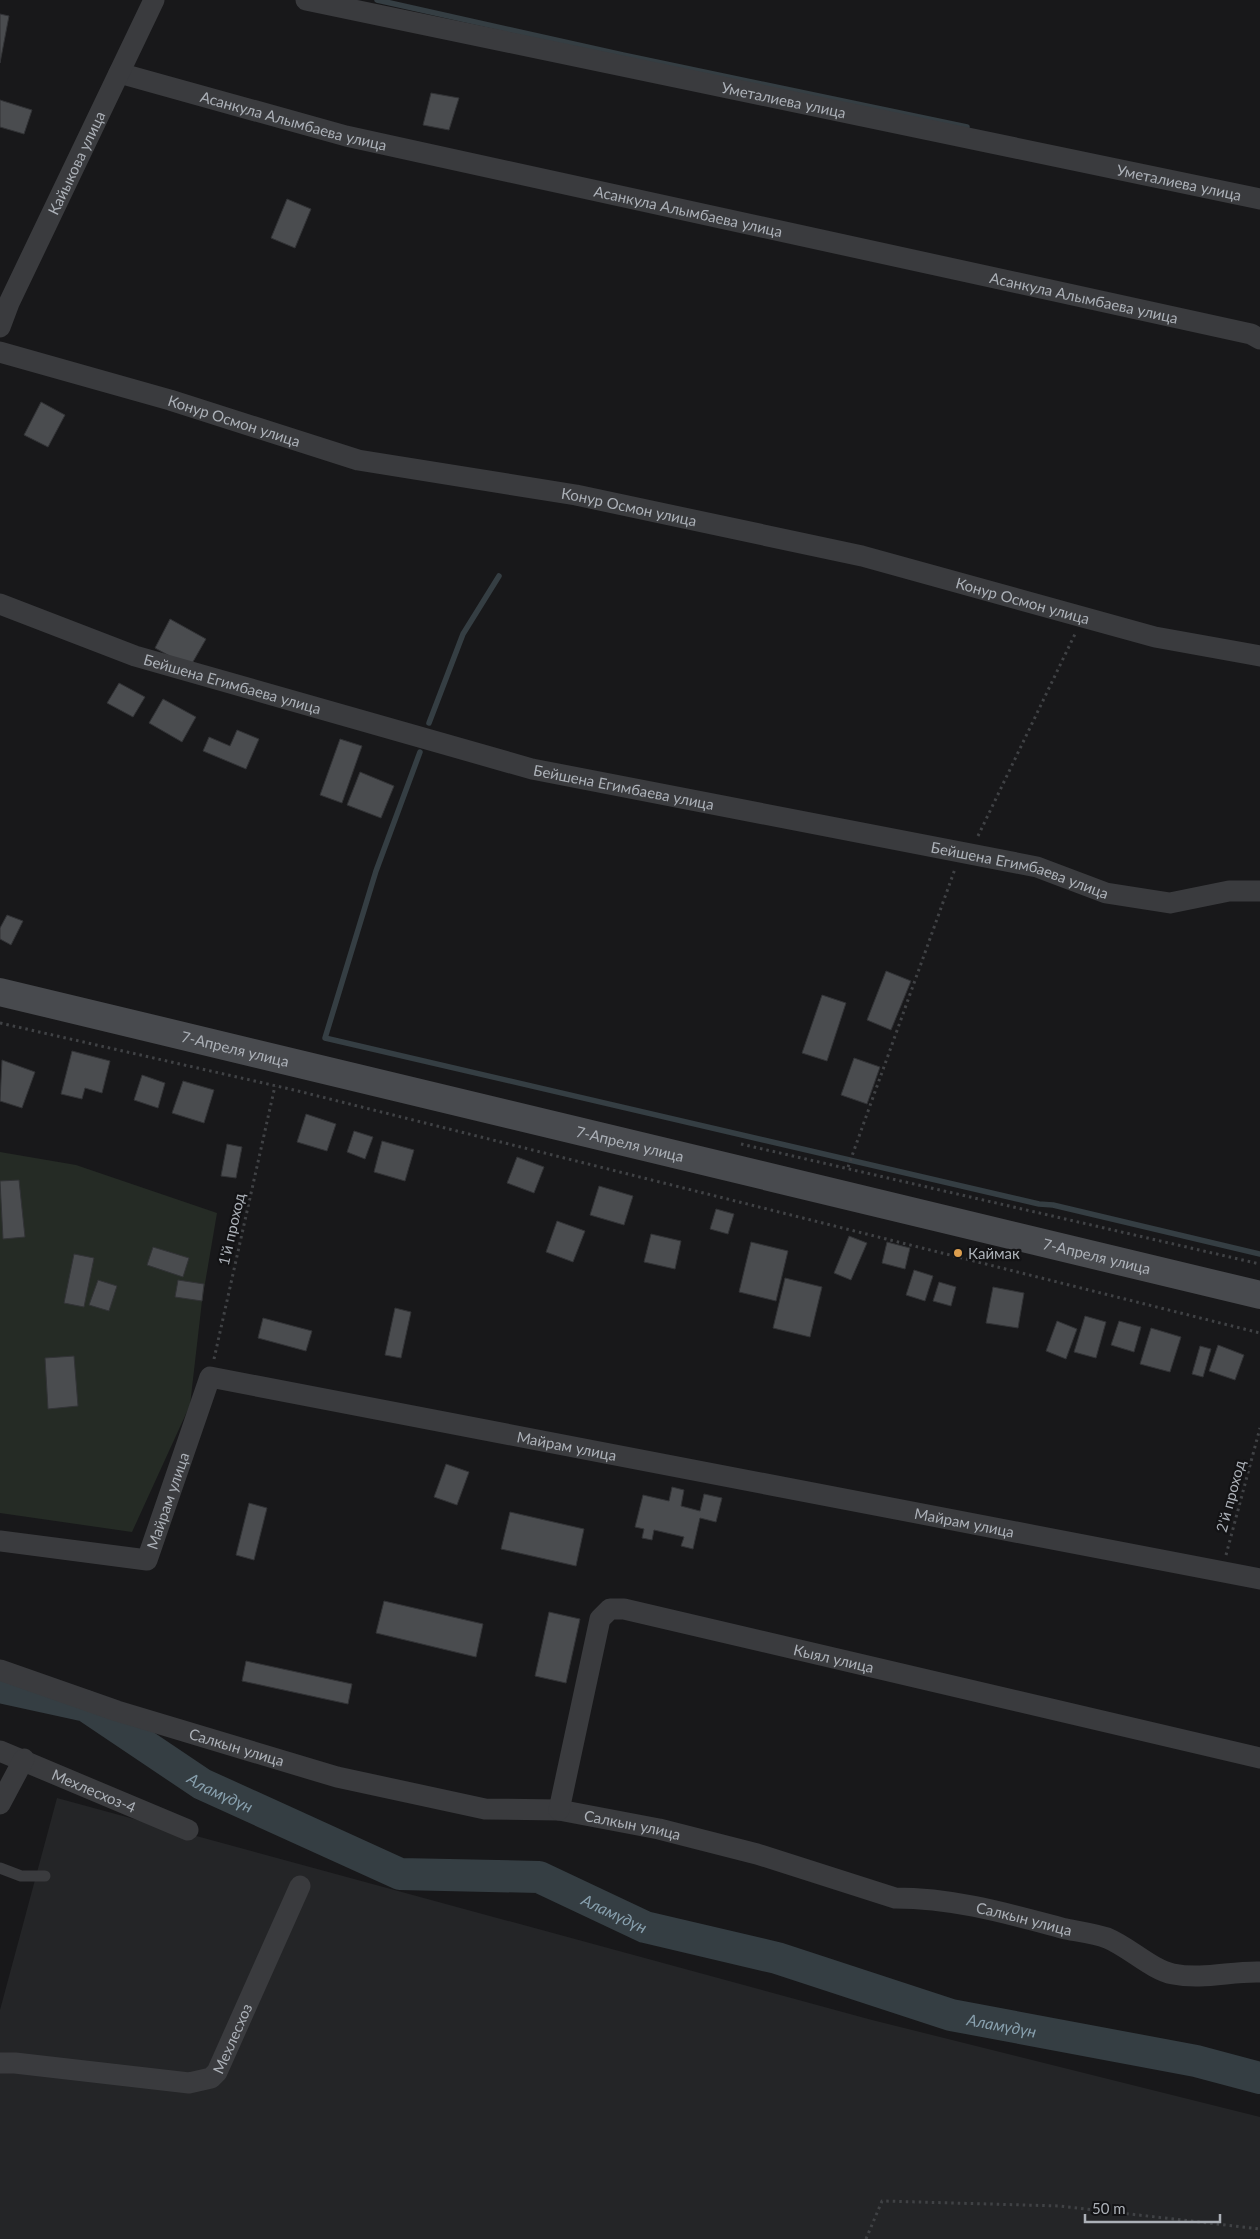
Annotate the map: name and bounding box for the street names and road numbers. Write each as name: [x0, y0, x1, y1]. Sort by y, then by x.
street label: Уметалиева улица: [720, 78, 848, 121]
street label: Асанкула Алымбаева улица: [198, 87, 389, 154]
street label: Кайыкова улица: [44, 108, 109, 218]
street label: Уметалиева улица: [1115, 160, 1243, 204]
street label: Асанкула Алымбаева улица: [592, 182, 784, 240]
street label: Асанкула Алымбаева улица: [988, 268, 1180, 327]
street label: Конур Осмон улица: [166, 391, 303, 450]
street label: Конур Осмон улица: [560, 484, 698, 530]
street label: Конур Осмон улица: [954, 573, 1092, 627]
street label: Бейшена Егимбаева улица: [142, 650, 323, 718]
street label: Бейшена Егимбаева улица: [532, 760, 716, 813]
street label: Бейшена Егимбаева улица: [930, 838, 1111, 902]
street label: 7-Апреля улица: [180, 1027, 291, 1070]
street label: 7-Апреля улица: [574, 1122, 686, 1165]
street label: 1'й проход: [214, 1191, 248, 1267]
street label: 7-Апреля улица: [1041, 1234, 1152, 1277]
street label: Майрам улица: [515, 1427, 618, 1464]
street label: Майрам улица: [142, 1450, 192, 1551]
street label: 2'й проход: [1212, 1458, 1248, 1534]
street label: Майрам улица: [913, 1504, 1016, 1541]
street label: Кыял улица: [792, 1640, 876, 1676]
street label: Салкын улица: [187, 1724, 286, 1770]
street label: Мехлесхоз-4: [49, 1765, 139, 1816]
street label: Салкын улица: [583, 1806, 683, 1843]
street label: Салкын улица: [975, 1898, 1074, 1939]
street label: Мехлесхоз: [208, 2000, 256, 2076]

